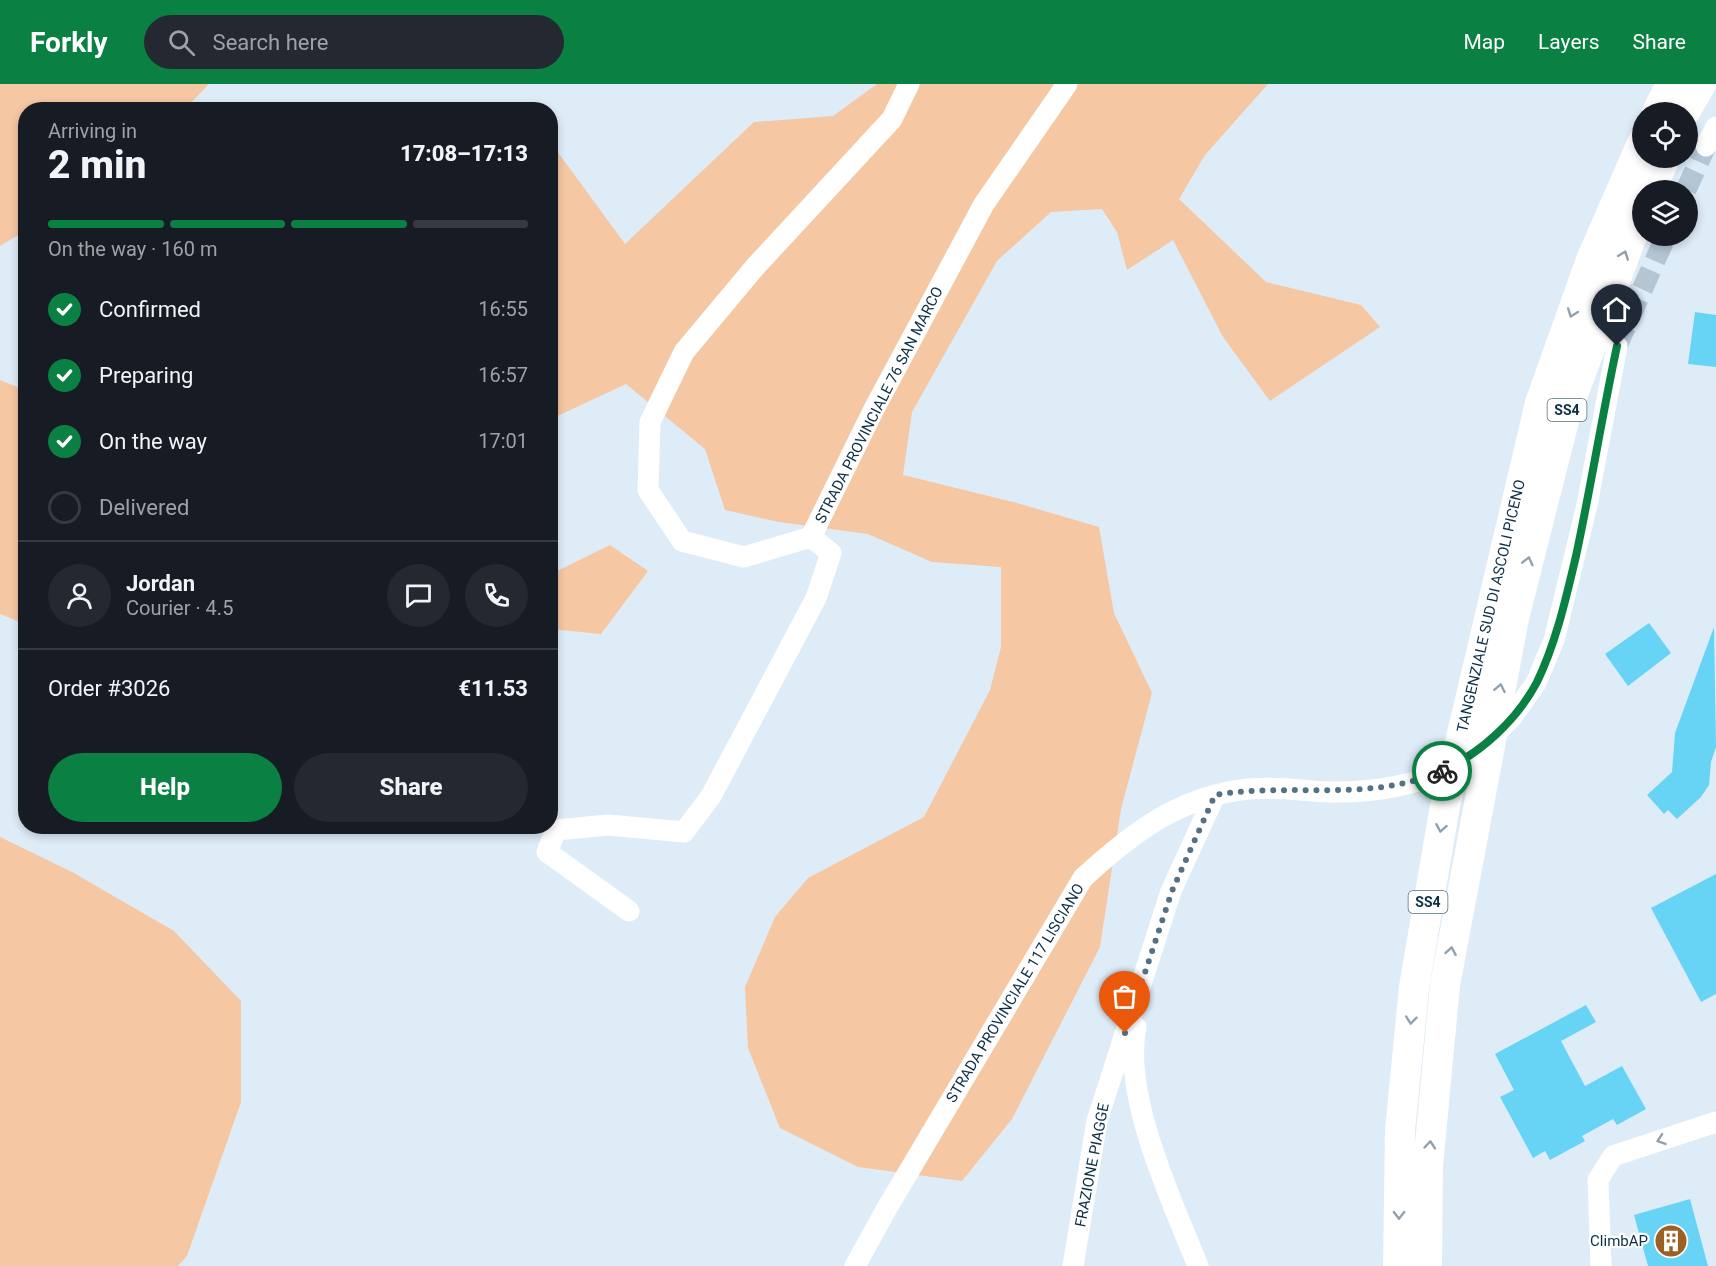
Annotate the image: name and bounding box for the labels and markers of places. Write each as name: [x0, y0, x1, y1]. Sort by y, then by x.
pin: [1591, 284, 1642, 346]
pin: [1099, 971, 1150, 1033]
building icon: ClimbAP: [1653, 1223, 1689, 1259]
place label: ClimbAP: [1590, 1232, 1648, 1250]

